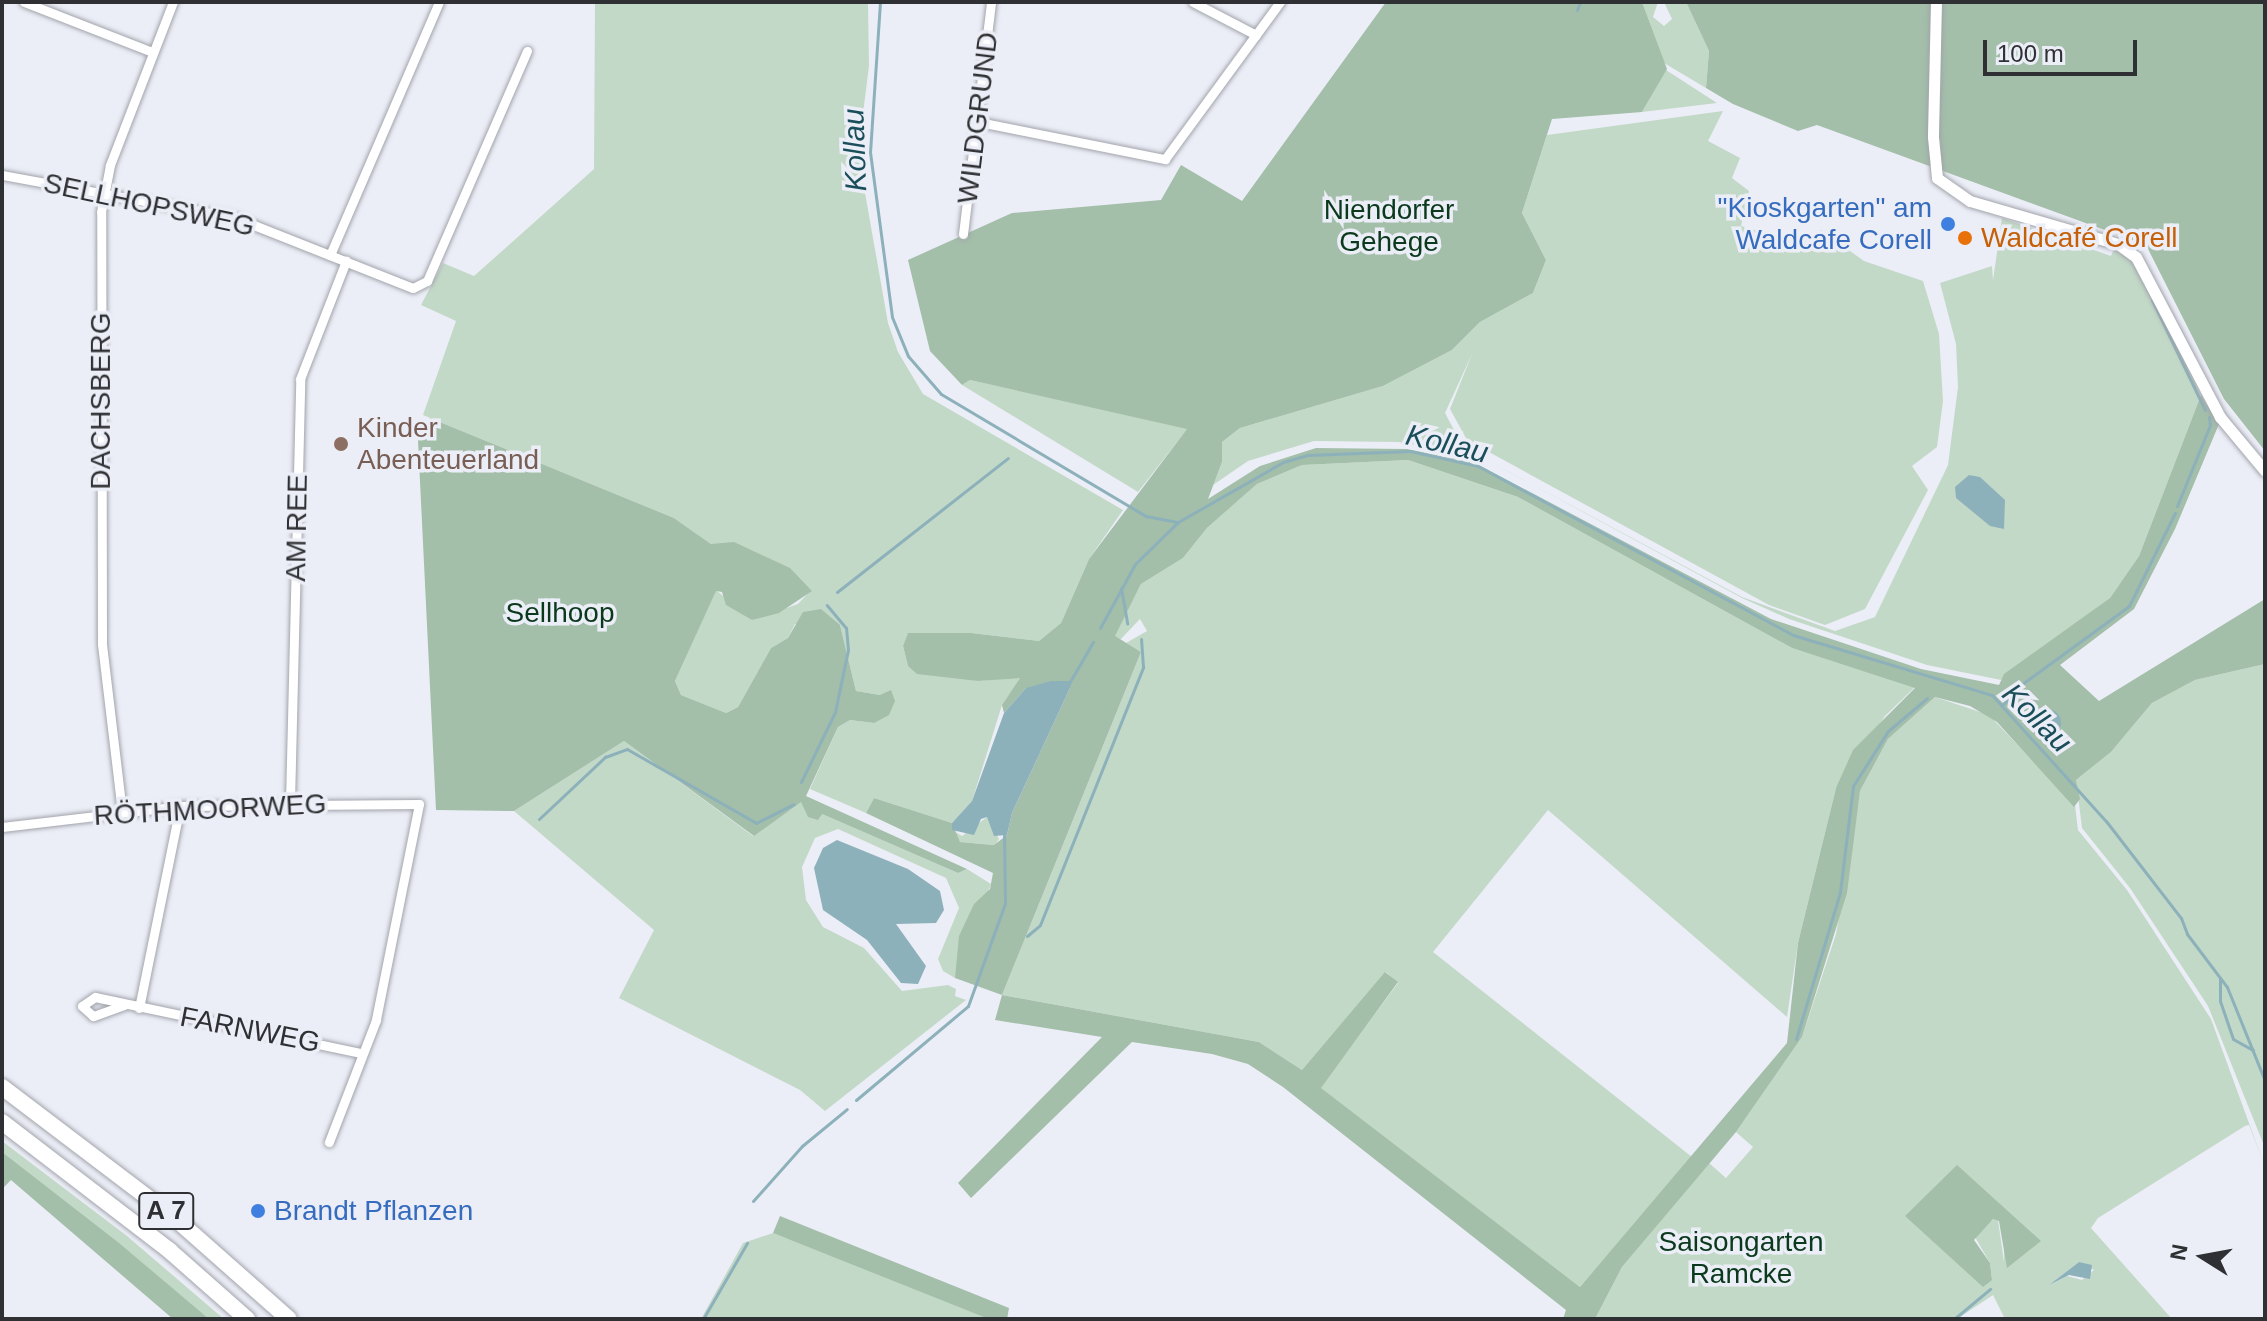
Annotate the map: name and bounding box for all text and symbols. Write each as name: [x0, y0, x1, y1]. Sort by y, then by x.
scale bar: [1987, 24, 2141, 74]
street label: WILDGRUND: [951, 30, 1005, 206]
text: 100 m: [1997, 40, 2064, 67]
water label: Kollau: [836, 108, 874, 192]
street label: SELLHOPSWEG: [40, 166, 258, 244]
place label: "Kioskgarten" am Waldcafe Corell: [1718, 191, 1932, 257]
park label: Niendorfer Gehege: [1324, 193, 1454, 259]
marker: "Kioskgarten" am Waldcafe Corell: [1939, 215, 1957, 233]
place label: Waldcafé Corell: [1981, 221, 2178, 255]
marker: Waldcafé Corell: [1956, 229, 1974, 247]
street label: DACHSBERG: [84, 312, 118, 490]
place label: Kinder Abenteuerland: [357, 411, 539, 477]
water label: Kollau: [1402, 417, 1492, 471]
marker: Kinder Abenteuerland: [332, 435, 350, 453]
street label: AM REE: [279, 474, 315, 582]
park label: Sellhoop: [506, 596, 614, 630]
water label: Kollau: [1995, 676, 2079, 760]
street label: RÖTHMOORWEG: [93, 787, 327, 833]
street label: FARNWEG: [177, 1000, 323, 1060]
road number: A 7: [136, 1189, 196, 1233]
place label: Brandt Pflanzen: [274, 1194, 473, 1228]
marker: Brandt Pflanzen: [249, 1202, 267, 1220]
north arrow: [2163, 1217, 2243, 1297]
park label: Saisongarten Ramcke: [1658, 1225, 1824, 1291]
text: N: [2165, 1242, 2193, 1263]

